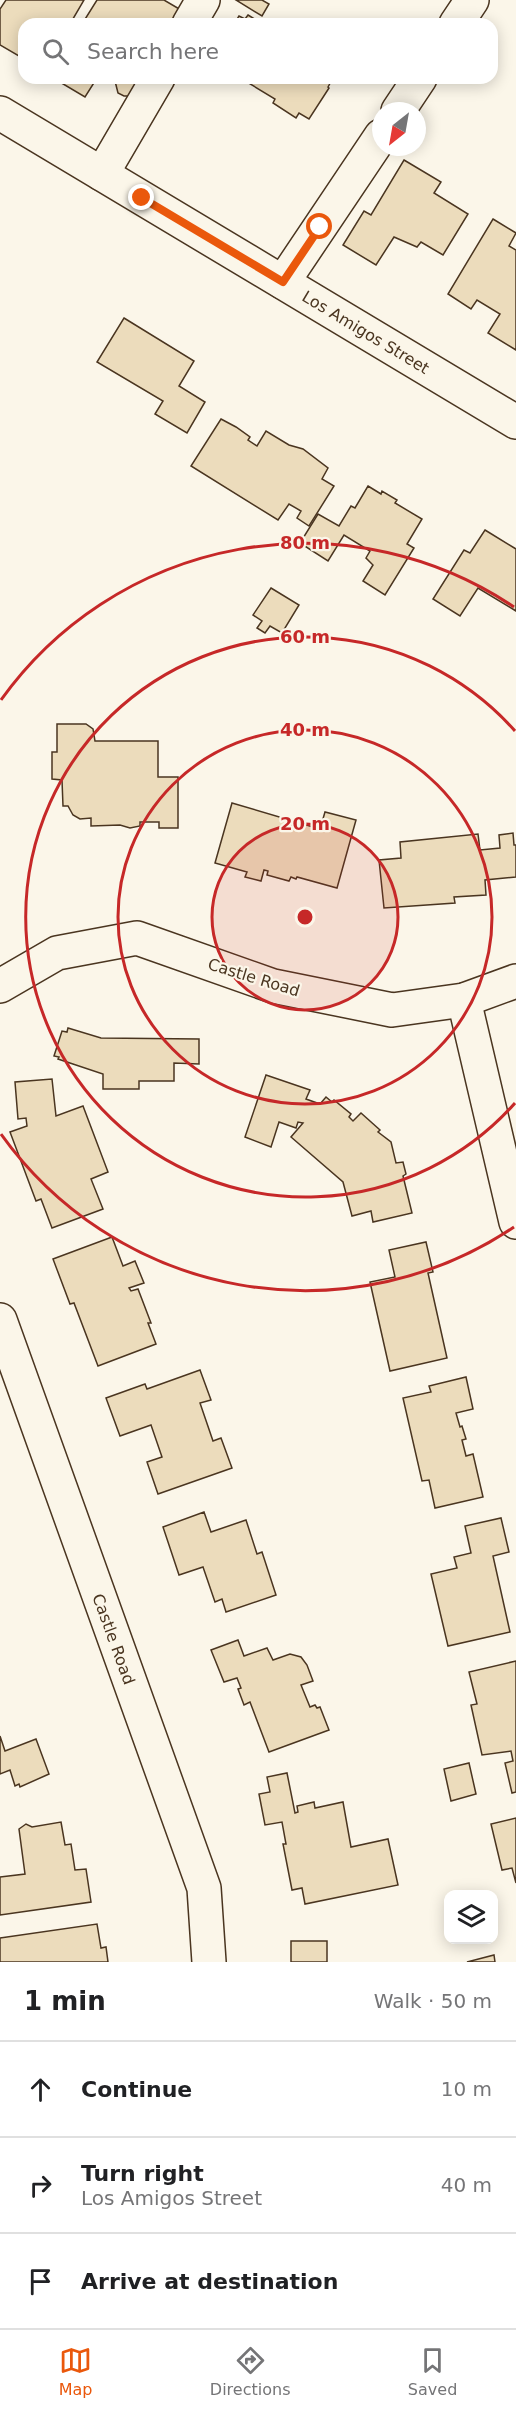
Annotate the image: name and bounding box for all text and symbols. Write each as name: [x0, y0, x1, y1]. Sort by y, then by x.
search box: [18, 18, 498, 84]
icon: search: [39, 35, 72, 68]
text: Search here: [87, 39, 219, 64]
north arrow: [372, 102, 426, 156]
route end: [128, 184, 154, 210]
route start: [306, 213, 332, 239]
street label: Los Amigos Street: [299, 287, 433, 378]
text: 80 m: [280, 532, 330, 553]
text: 60 m: [280, 626, 330, 647]
text: 40 m: [280, 719, 330, 740]
text: 20 m: [280, 813, 330, 834]
centre of rings: [295, 907, 315, 927]
street label: Castle Road: [206, 954, 302, 1000]
street label: Castle Road: [88, 1591, 139, 1687]
map controls: [444, 1890, 498, 1944]
button: layers: [444, 1890, 498, 1944]
text: 1 min: [24, 1986, 106, 2016]
text: Walk · 50 m: [374, 1989, 492, 2013]
icon: ahead: [24, 2073, 57, 2106]
text: Continue: [81, 2077, 192, 2102]
text: 10 m: [441, 2077, 492, 2101]
text: Turn right: [81, 2161, 204, 2186]
icon: right: [24, 2169, 57, 2202]
text: 40 m: [441, 2173, 492, 2197]
text: Los Amigos Street: [81, 2186, 262, 2210]
icon: arrive: [24, 2265, 57, 2298]
text: Arrive at destination: [81, 2269, 338, 2294]
tab: Map: [59, 2344, 92, 2399]
tab: Directions: [210, 2344, 290, 2399]
tab: Saved: [408, 2344, 457, 2399]

